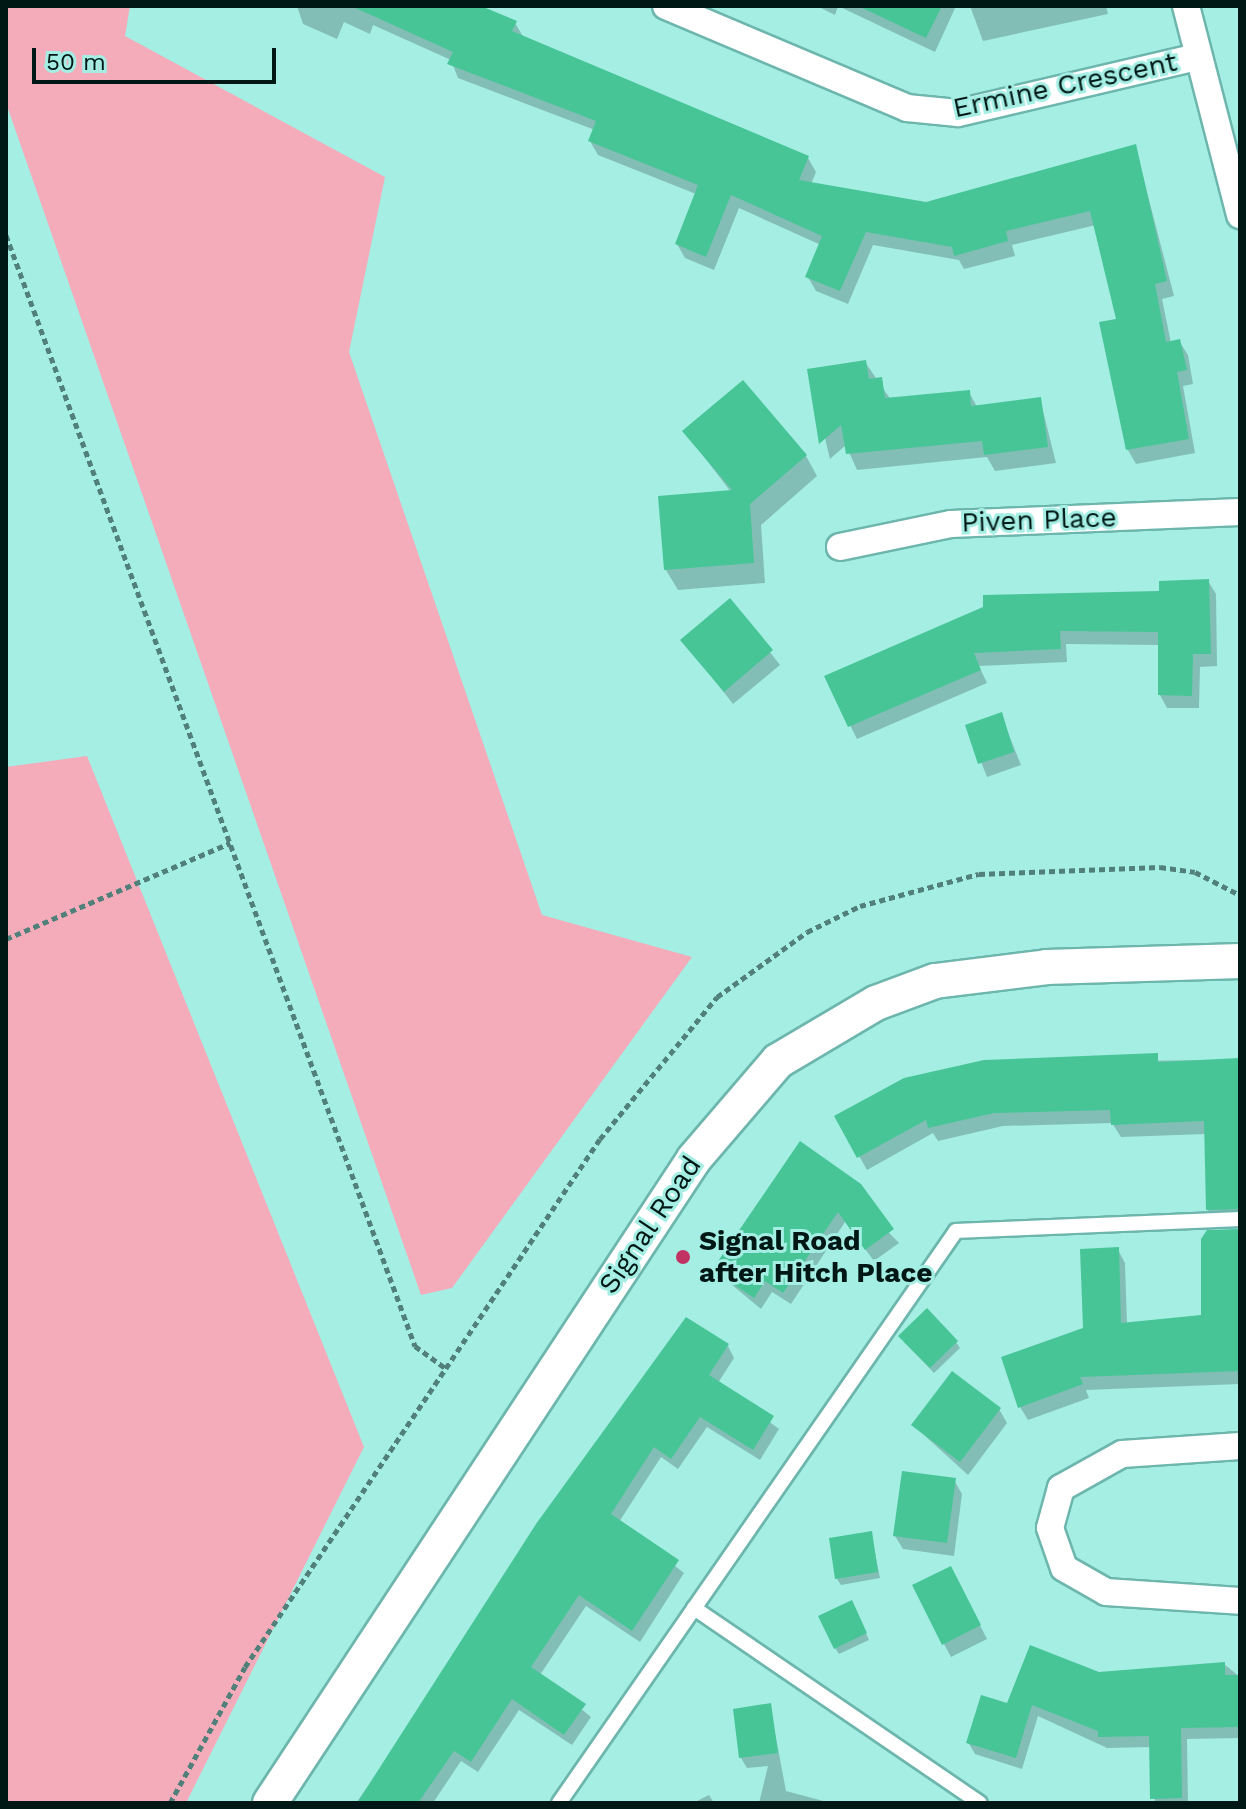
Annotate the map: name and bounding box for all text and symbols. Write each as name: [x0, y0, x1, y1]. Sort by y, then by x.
scale bar: [36, 32, 280, 82]
street label: Ermine Crescent: [950, 45, 1180, 125]
text: 50 m: [46, 48, 106, 76]
street label: Piven Place: [961, 500, 1117, 540]
street label: Signal Road: [591, 1149, 709, 1301]
place label: Signal Road after Hitch Place: [699, 1224, 933, 1290]
marker: Signal Road after Hitch Place: [674, 1248, 692, 1266]

